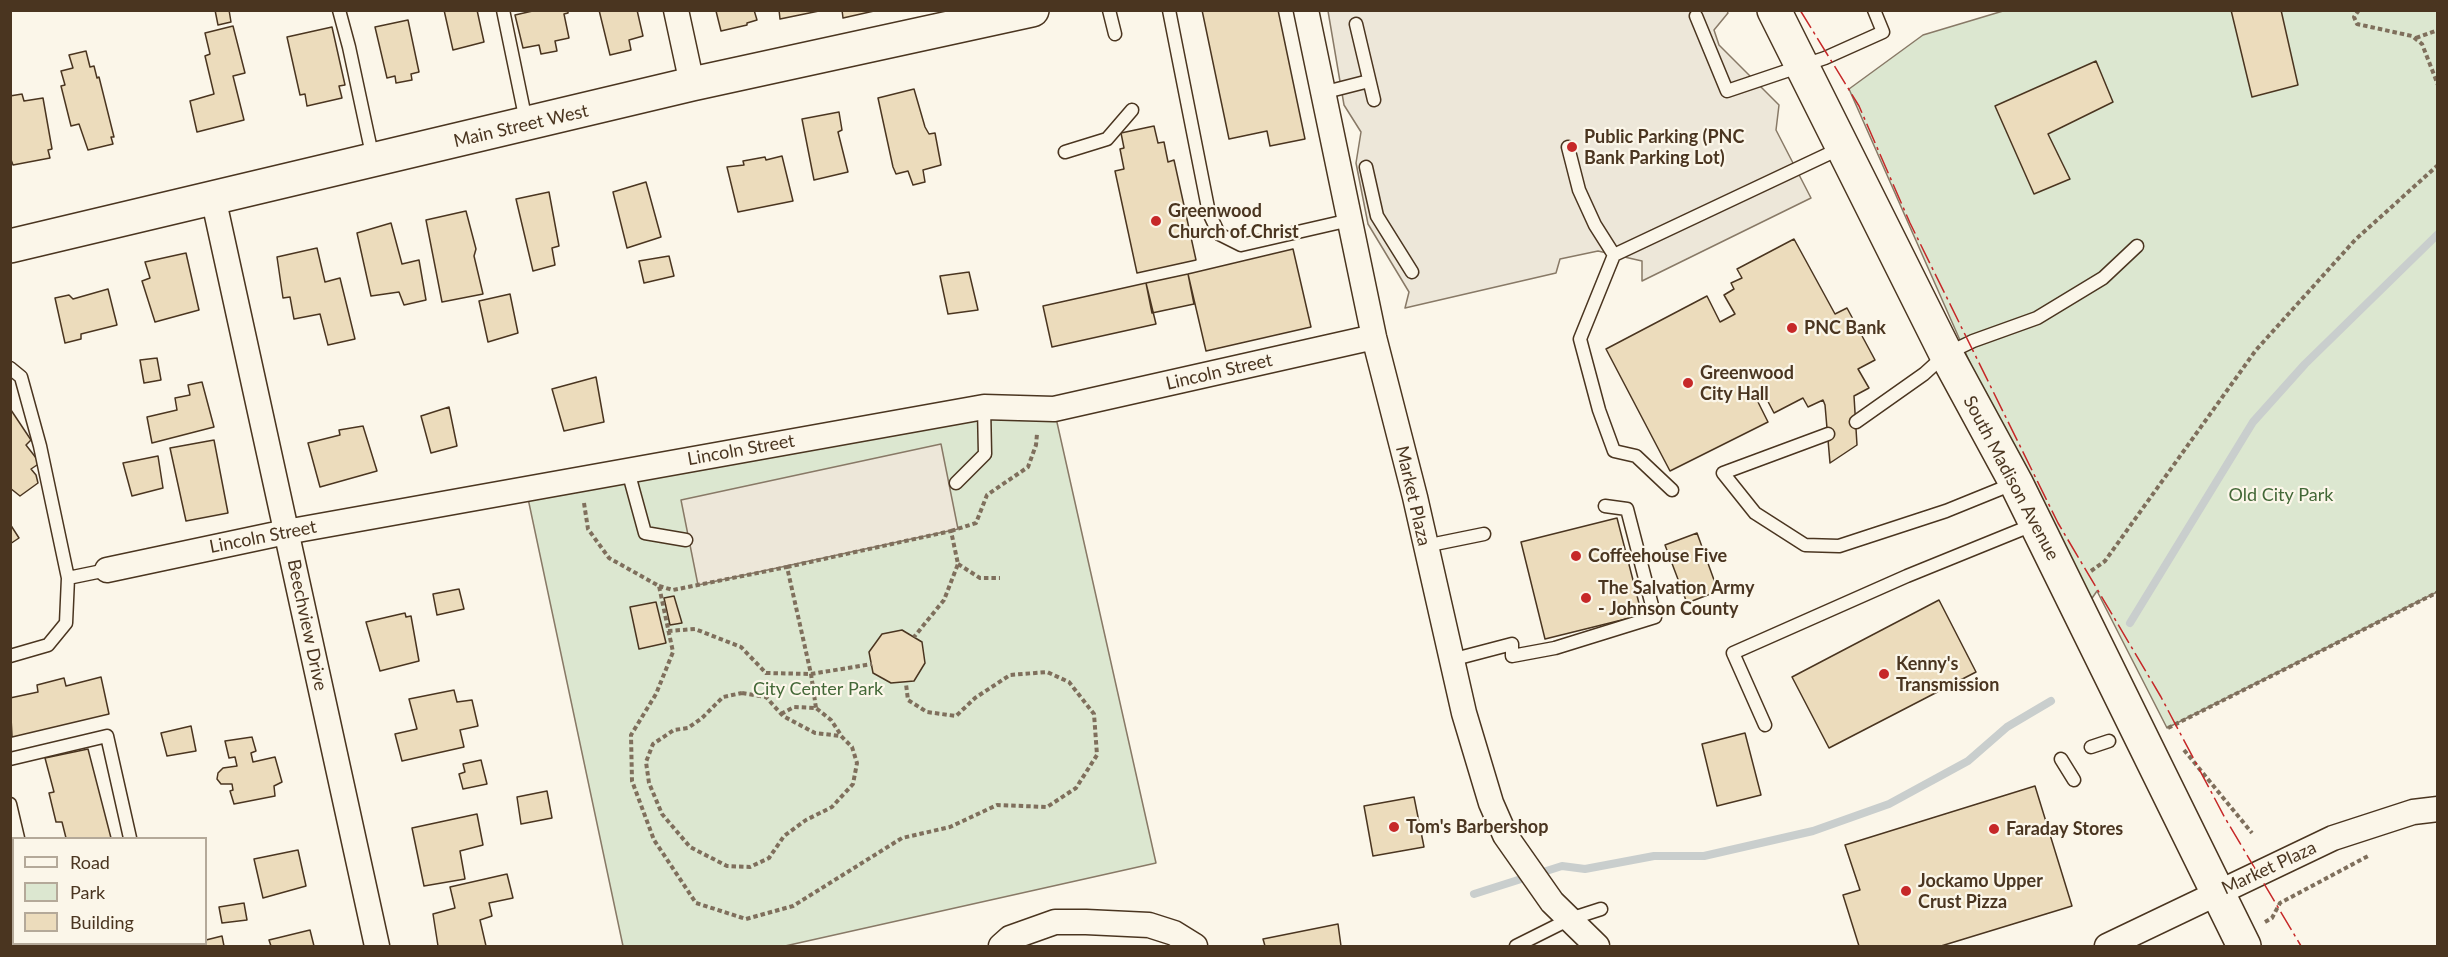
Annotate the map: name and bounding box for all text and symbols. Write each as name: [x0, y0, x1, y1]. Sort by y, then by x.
street label: Main Street West: [451, 100, 591, 152]
place label: Public Parking (PNC Bank Parking Lot): [1584, 126, 1744, 168]
marker: Public Parking (PNC Bank Parking Lot): [1565, 140, 1579, 154]
place label: Greenwood Church of Christ: [1168, 200, 1299, 242]
marker: Greenwood Church of Christ: [1149, 214, 1163, 228]
place label: PNC Bank: [1804, 317, 1886, 339]
marker: PNC Bank: [1785, 321, 1799, 335]
street label: Lincoln Street: [1164, 349, 1274, 395]
place label: Greenwood City Hall: [1700, 362, 1794, 404]
marker: Greenwood City Hall: [1681, 376, 1695, 390]
street label: South Madison Avenue: [1958, 392, 2064, 564]
street label: Lincoln Street: [686, 430, 796, 470]
street label: Market Plaza: [1391, 444, 1435, 548]
park label: Old City Park: [2228, 484, 2334, 506]
street label: Lincoln Street: [208, 516, 318, 558]
place label: Coffeehouse Five: [1588, 545, 1727, 567]
marker: Coffeehouse Five: [1569, 549, 1583, 563]
street label: Beechview Drive: [283, 557, 331, 693]
place label: The Salvation Army - Johnson County: [1598, 577, 1754, 620]
marker: The Salvation Army - Johnson County: [1579, 591, 1593, 605]
place label: Kenny's Transmission: [1896, 653, 1999, 696]
marker: Kenny's Transmission: [1877, 667, 1891, 681]
park label: City Center Park: [753, 678, 883, 700]
place label: Tom's Barbershop: [1406, 816, 1548, 838]
place label: Faraday Stores: [2006, 818, 2123, 840]
marker: Tom's Barbershop: [1387, 820, 1401, 834]
marker: Faraday Stores: [1987, 822, 2001, 836]
legend: [12, 837, 207, 945]
street label: Market Plaza: [2218, 837, 2320, 899]
text: Road: [70, 851, 110, 873]
place label: Jockamo Upper Crust Pizza: [1918, 870, 2043, 912]
text: Park: [70, 881, 105, 903]
marker: Jockamo Upper Crust Pizza: [1899, 884, 1913, 898]
text: Building: [70, 911, 134, 933]

